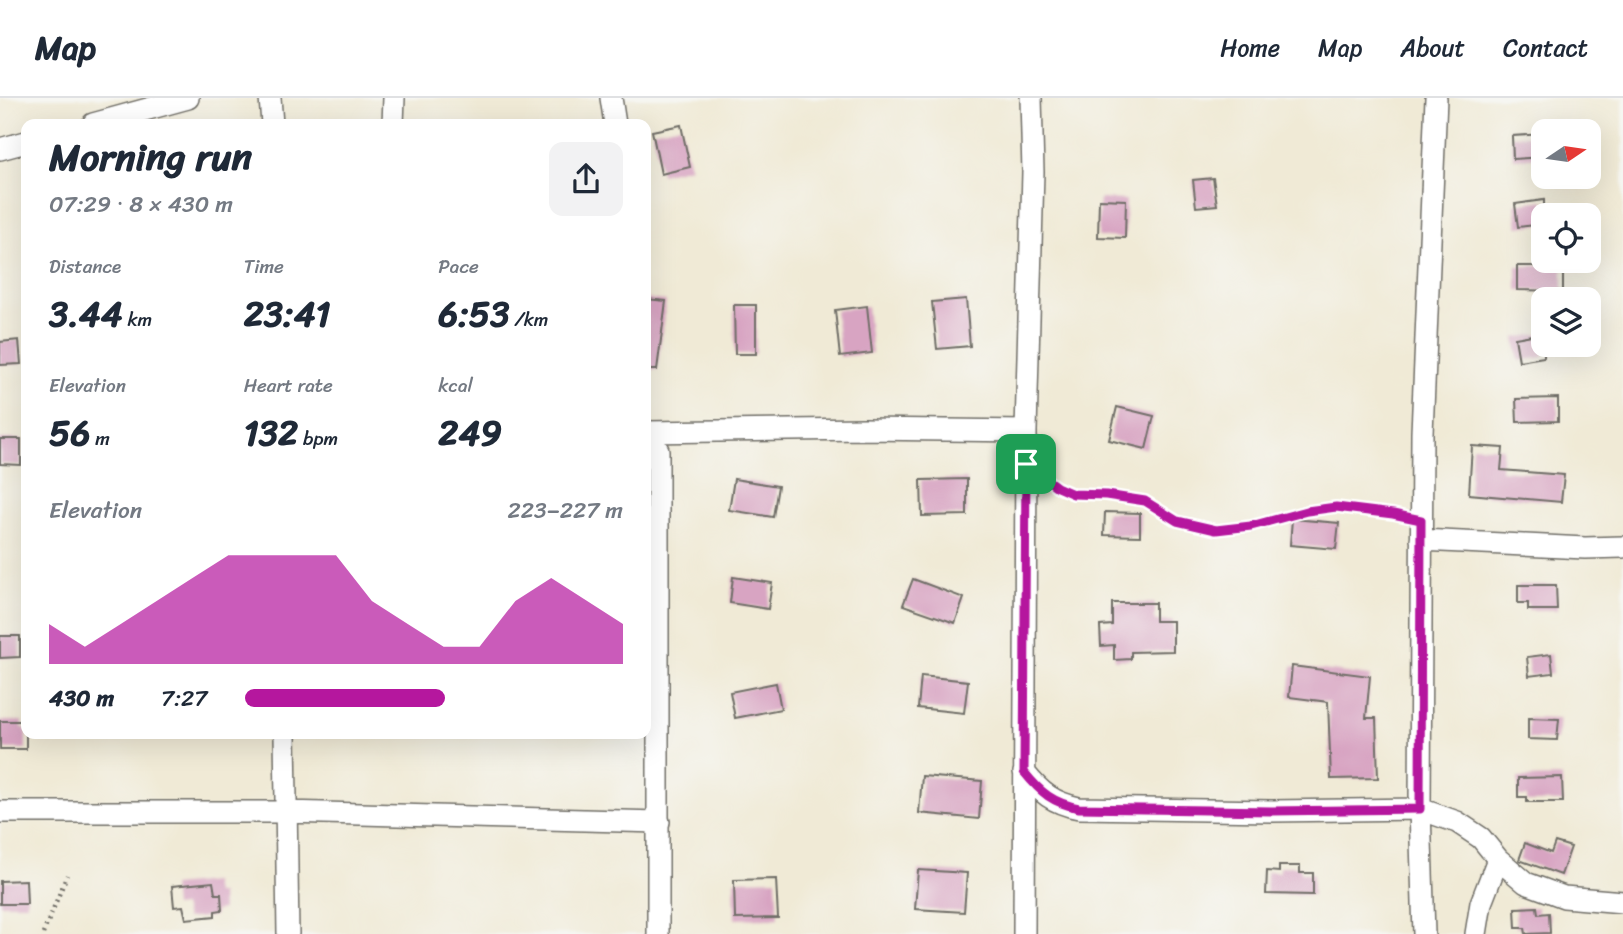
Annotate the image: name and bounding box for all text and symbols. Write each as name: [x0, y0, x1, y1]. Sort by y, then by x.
text: Map: [35, 19, 96, 77]
text: Home: [1220, 27, 1280, 69]
text: Map: [1318, 27, 1362, 69]
text: About: [1400, 27, 1465, 69]
text: Contact: [1503, 27, 1588, 69]
north arrow: [1531, 119, 1601, 189]
map controls: [1531, 119, 1601, 357]
text: Morning run: [49, 124, 252, 191]
button: share: [549, 142, 623, 216]
text: 07:29 · 8 × 430 m: [49, 184, 233, 225]
button: locate: [1531, 203, 1601, 273]
text: Distance: [49, 250, 121, 283]
text: Time: [244, 250, 284, 283]
text: Pace: [438, 250, 479, 283]
text: 3.44: [49, 283, 123, 345]
text: 23:41: [244, 283, 331, 345]
text: 6:53: [438, 283, 509, 345]
button: layers: [1531, 287, 1601, 357]
text: km: [123, 303, 152, 336]
text: /km: [509, 303, 548, 336]
text: Elevation: [49, 369, 126, 402]
text: Heart rate: [244, 369, 333, 402]
text: kcal: [438, 369, 473, 402]
text: 56: [49, 402, 90, 464]
text: 132: [244, 402, 298, 464]
text: 249: [438, 402, 502, 464]
text: m: [90, 422, 110, 455]
text: bpm: [298, 422, 338, 455]
pin: [996, 434, 1056, 494]
icon: arrive: [1007, 445, 1045, 483]
text: Elevation: [49, 490, 142, 531]
text: 223–227 m: [507, 490, 623, 531]
text: 430 m: [49, 678, 114, 719]
text: 7:27: [161, 678, 207, 719]

